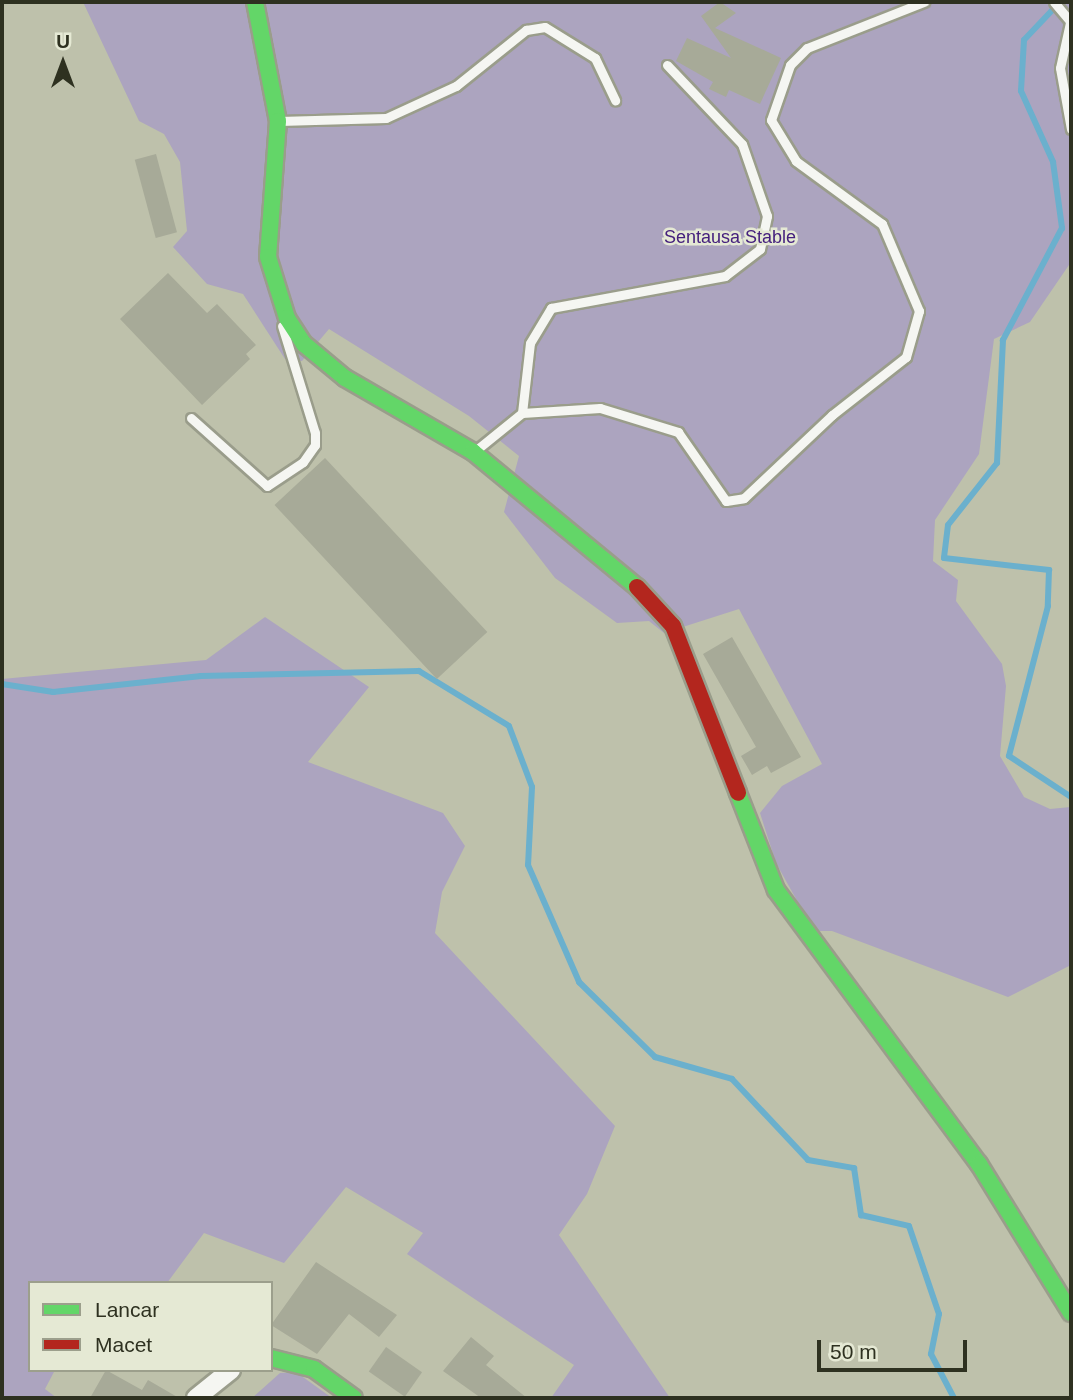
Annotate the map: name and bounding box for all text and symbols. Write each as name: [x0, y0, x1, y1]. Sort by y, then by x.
north arrow: [28, 28, 98, 98]
text: U: [56, 31, 70, 52]
park label: Sentausa Stable: [664, 226, 796, 248]
legend: [28, 1281, 273, 1372]
text: Lancar: [95, 1298, 159, 1321]
scale bar: [821, 1326, 972, 1370]
text: Macet: [95, 1333, 152, 1356]
text: 50 m: [830, 1340, 877, 1363]

